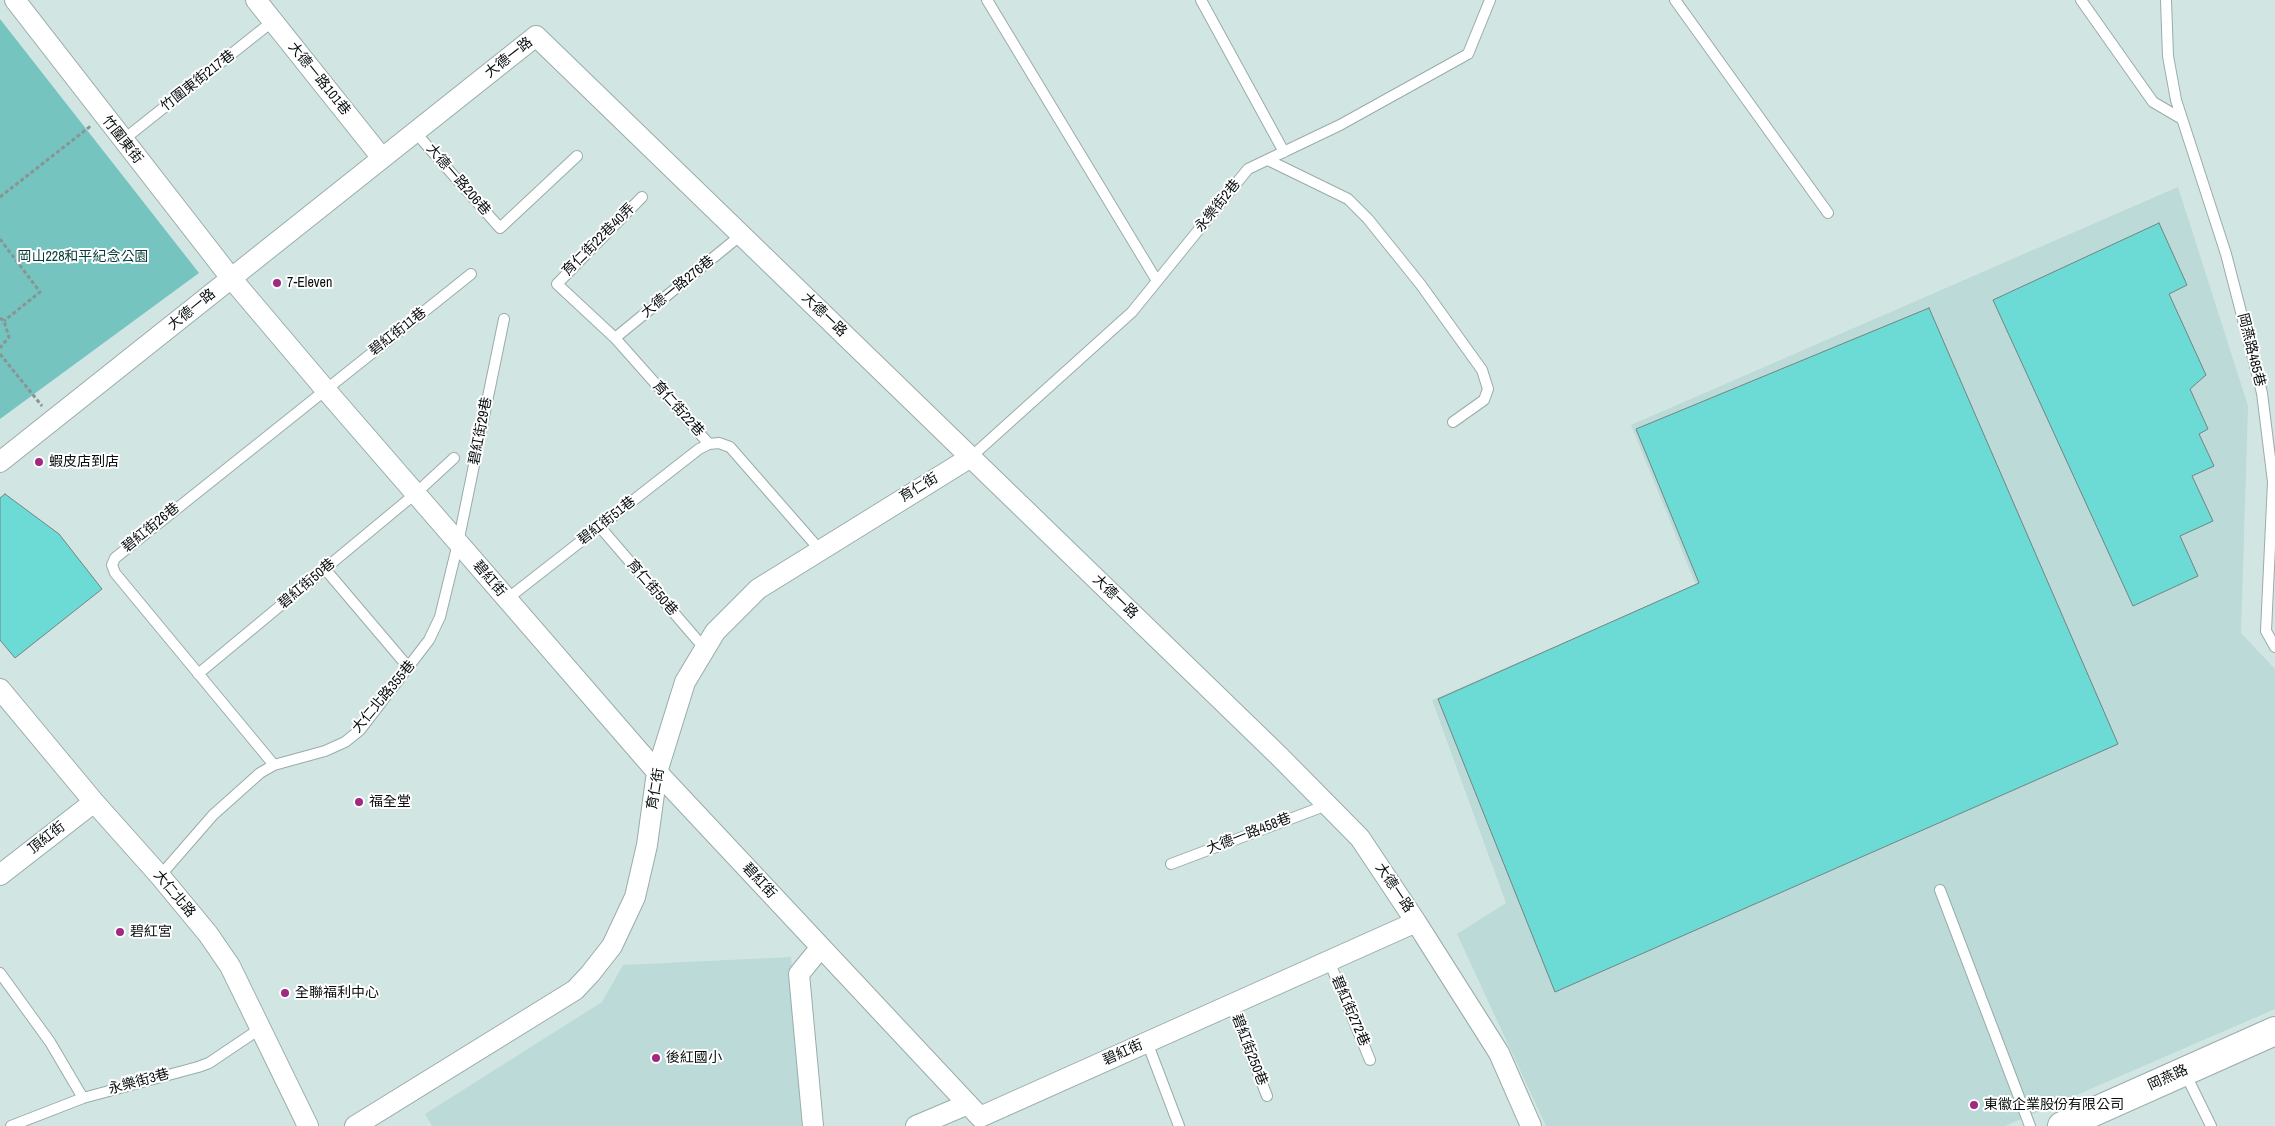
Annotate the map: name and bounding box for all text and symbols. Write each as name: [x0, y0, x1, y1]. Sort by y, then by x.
street label: 大德一路: [482, 34, 536, 82]
street label: 大德一路101巷: [284, 39, 354, 119]
street label: 竹圍東街217巷: [158, 47, 238, 115]
street label: 竹圍東街: [98, 113, 146, 167]
street label: 大德一路206巷: [422, 141, 494, 219]
street label: 永樂街2巷: [1192, 176, 1244, 236]
street label: 育仁街22巷40弄: [559, 200, 639, 280]
park label: 岡山228和平紀念公園: [17, 249, 149, 265]
street label: 大德一路276巷: [638, 252, 718, 322]
place label: 7-Eleven: [287, 275, 332, 291]
marker: 7-Eleven: [271, 277, 283, 289]
street label: 大德一路: [165, 286, 219, 334]
street label: 大德一路: [798, 290, 850, 340]
street label: 碧紅街11巷: [366, 304, 430, 360]
street label: 岡燕路485巷: [2234, 312, 2268, 388]
street label: 育仁街22巷: [649, 378, 707, 440]
street label: 碧紅街29巷: [466, 396, 496, 466]
place label: 蝦皮店到店: [49, 454, 119, 470]
marker: 蝦皮店到店: [33, 456, 45, 468]
street label: 育仁街: [897, 470, 941, 506]
street label: 碧紅街51巷: [575, 493, 639, 549]
street label: 碧紅街26巷: [119, 500, 183, 556]
street label: 碧紅街50巷: [275, 555, 339, 613]
street label: 育仁街50巷: [623, 557, 681, 619]
street label: 碧紅街: [469, 558, 509, 600]
street label: 大德一路: [1089, 572, 1141, 622]
street label: 大仁北路355巷: [349, 657, 419, 737]
street label: 育仁街: [644, 767, 668, 811]
place label: 福全堂: [369, 794, 411, 810]
marker: 福全堂: [353, 796, 365, 808]
street label: 大德一路458巷: [1204, 810, 1294, 858]
street label: 頂紅街: [25, 818, 69, 858]
street label: 碧紅街: [739, 860, 779, 902]
street label: 大德一路: [1371, 860, 1417, 916]
street label: 大仁北路: [150, 867, 198, 921]
place label: 碧紅宮: [130, 924, 172, 940]
marker: 碧紅宮: [114, 926, 126, 938]
street label: 碧紅街272巷: [1328, 973, 1372, 1049]
place label: 全聯福利中心: [295, 985, 379, 1001]
marker: 全聯福利中心: [279, 987, 291, 999]
street label: 碧紅街250巷: [1228, 1012, 1270, 1088]
street label: 碧紅街: [1100, 1037, 1146, 1069]
place label: 後紅國小: [666, 1050, 722, 1066]
marker: 後紅國小: [650, 1052, 662, 1064]
street label: 岡燕路: [2145, 1062, 2191, 1094]
street label: 永樂街3巷: [107, 1066, 171, 1098]
place label: 東徽企業股份有限公司: [1984, 1097, 2124, 1113]
marker: 東徽企業股份有限公司: [1968, 1099, 1980, 1111]

